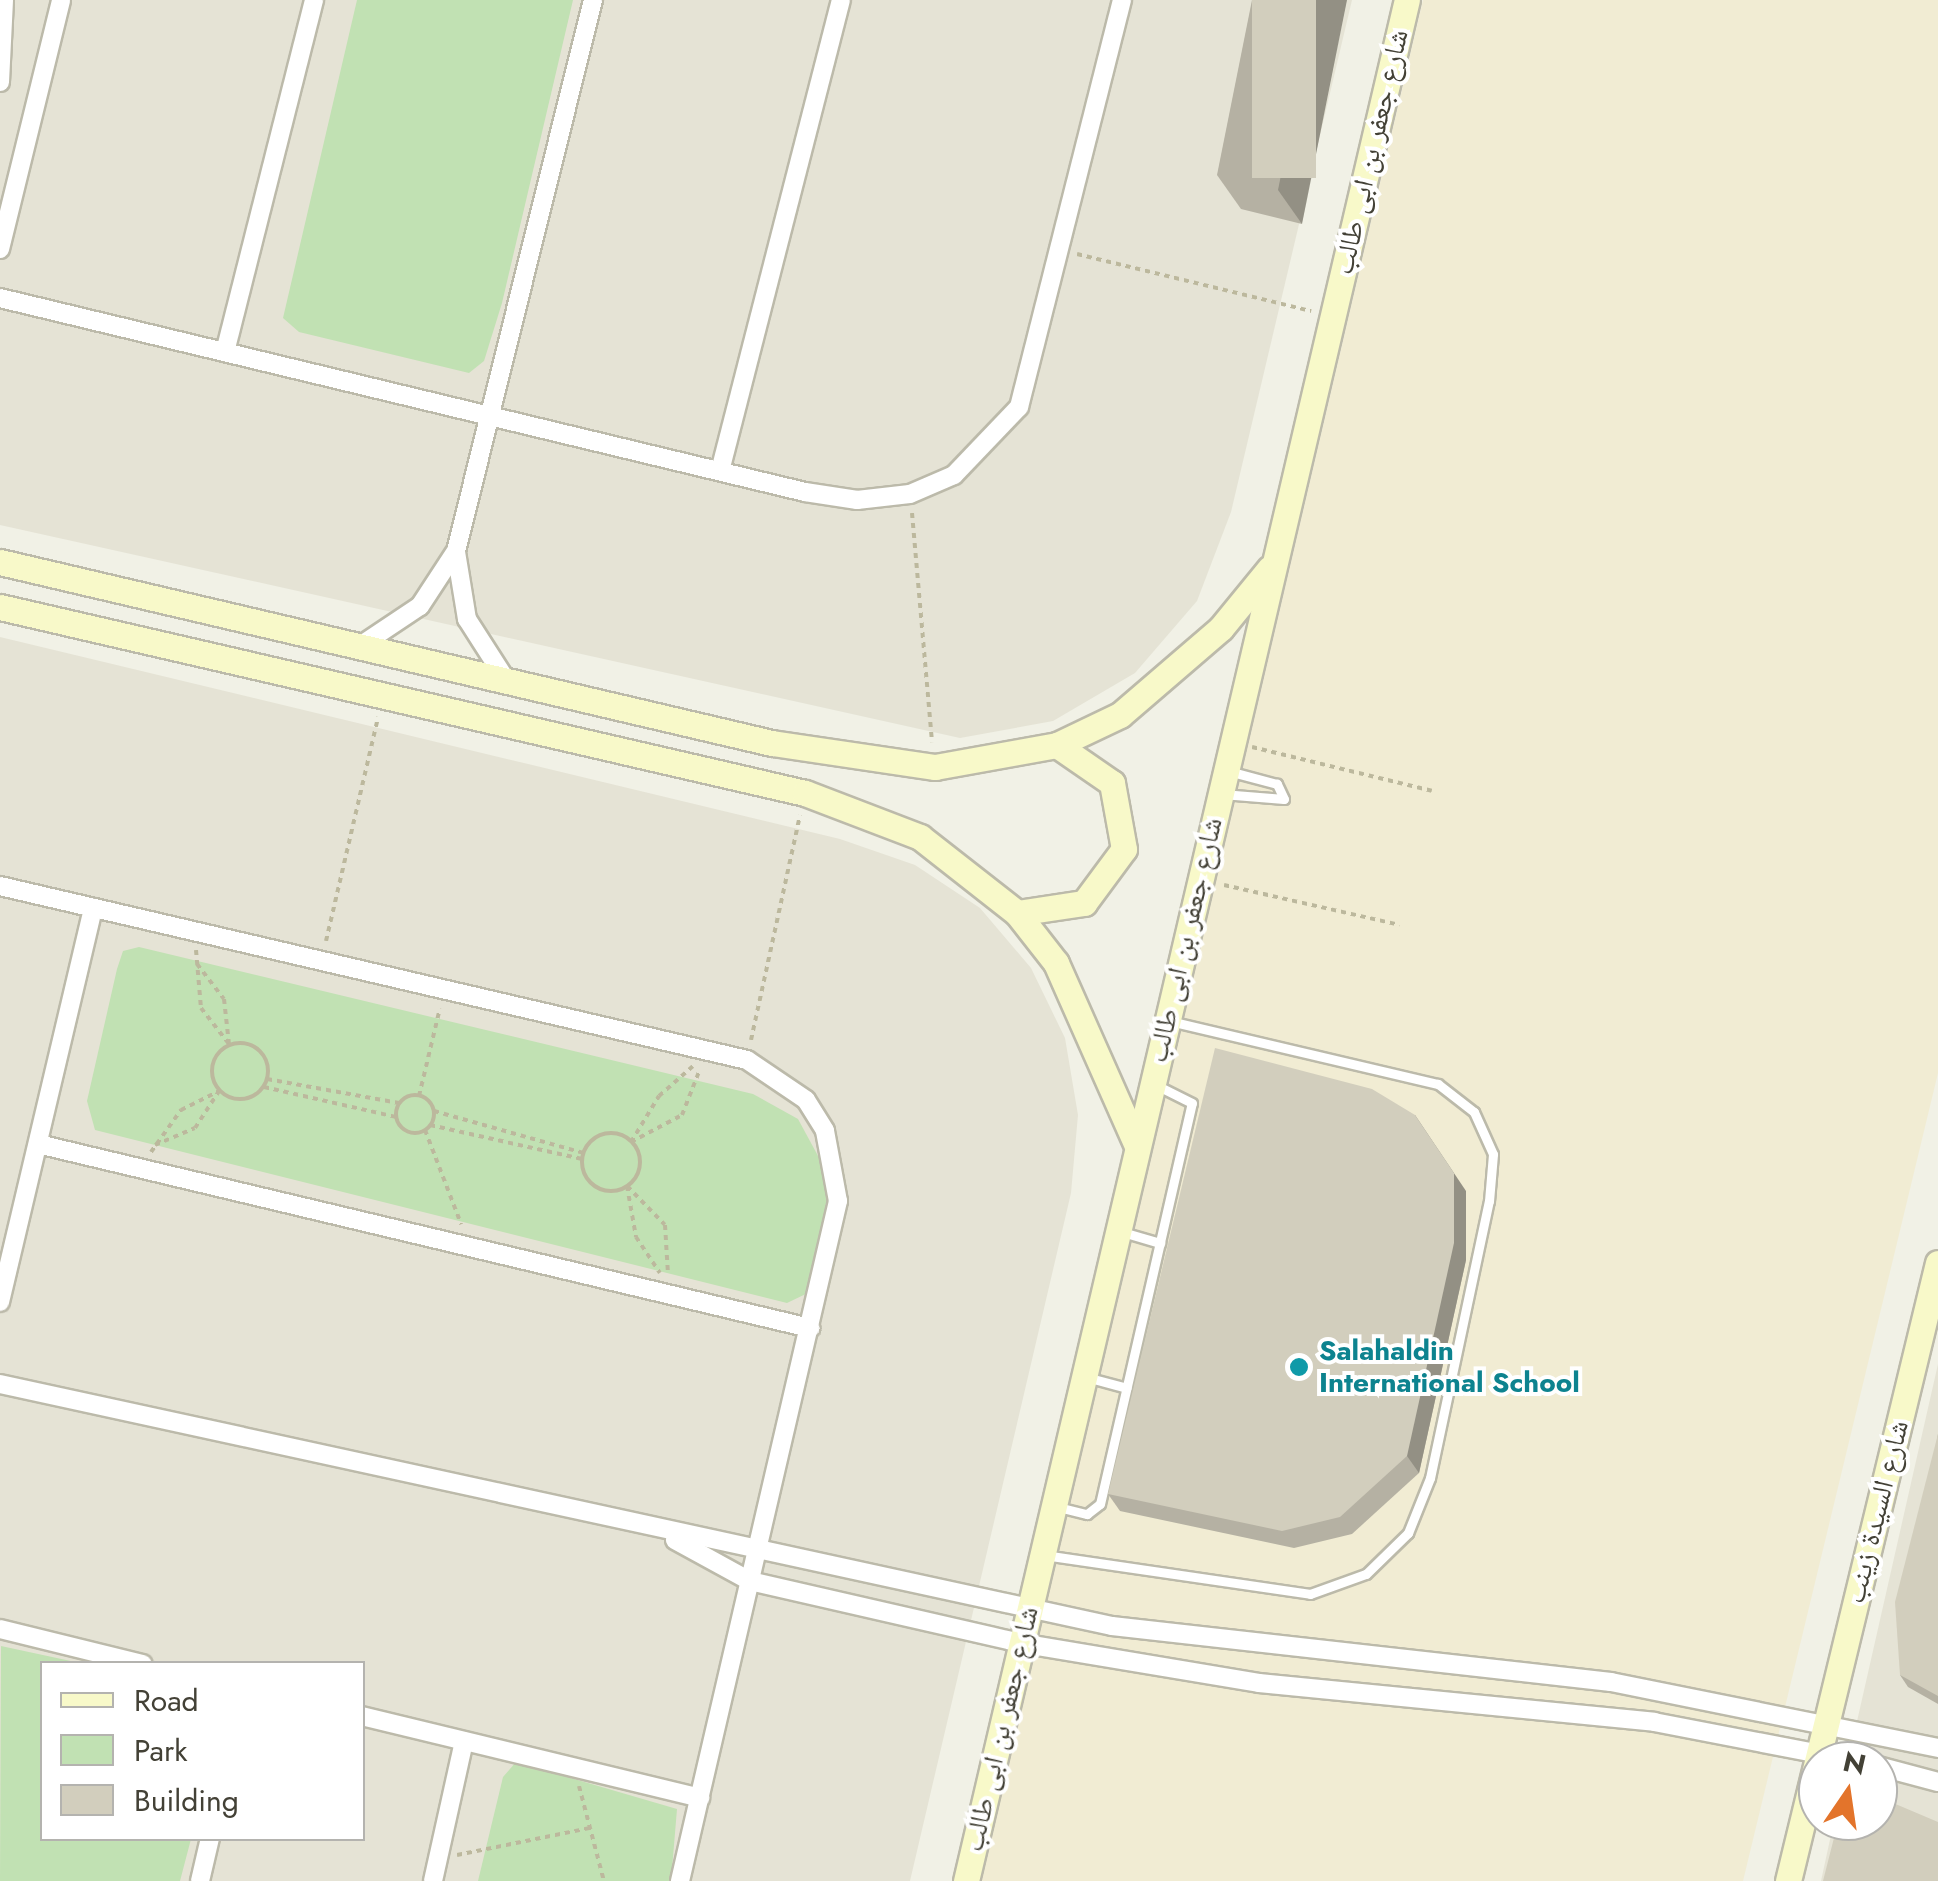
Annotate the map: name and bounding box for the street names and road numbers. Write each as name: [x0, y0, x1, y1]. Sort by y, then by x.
street label: شارع جعفر بن ابى طالب: [1326, 26, 1416, 278]
street label: شارع جعفر بن ابى طالب: [1140, 814, 1230, 1066]
street label: شارع السيدة زينب: [1838, 1417, 1916, 1607]
street label: شارع جعفر بن ابى طالب: [956, 1603, 1046, 1855]

